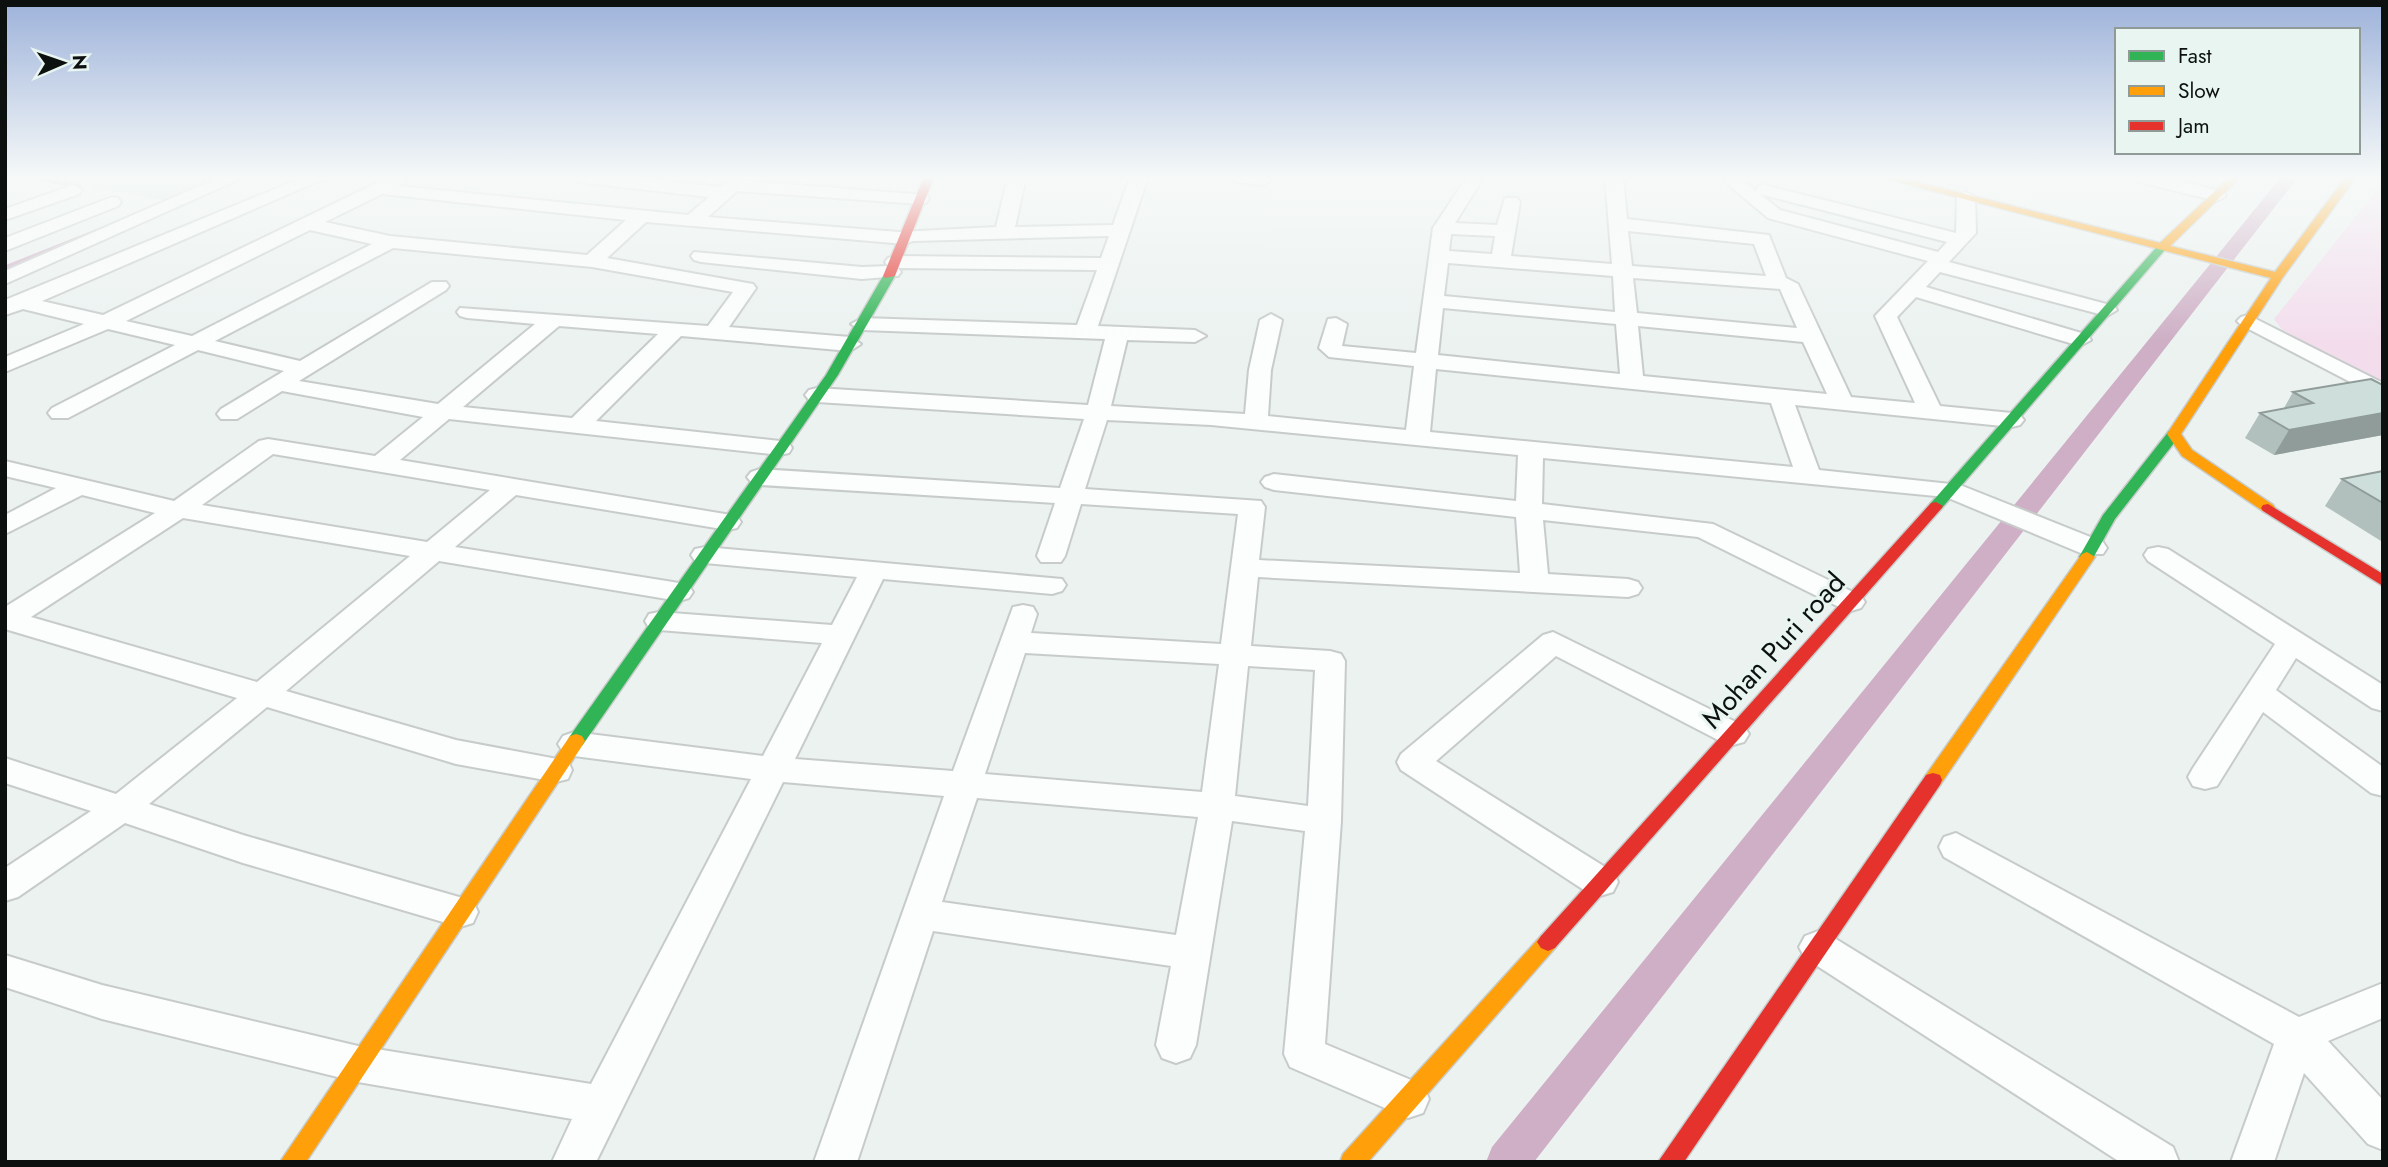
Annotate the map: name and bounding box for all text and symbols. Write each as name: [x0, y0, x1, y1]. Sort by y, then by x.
north arrow: [28, 28, 98, 98]
legend: [2115, 28, 2360, 154]
text: Fast: [2178, 41, 2211, 71]
text: N: [66, 54, 93, 70]
text: Slow: [2178, 76, 2220, 106]
text: Jam: [2175, 111, 2210, 141]
street label: Mohan Puri road: [1692, 563, 1855, 738]

